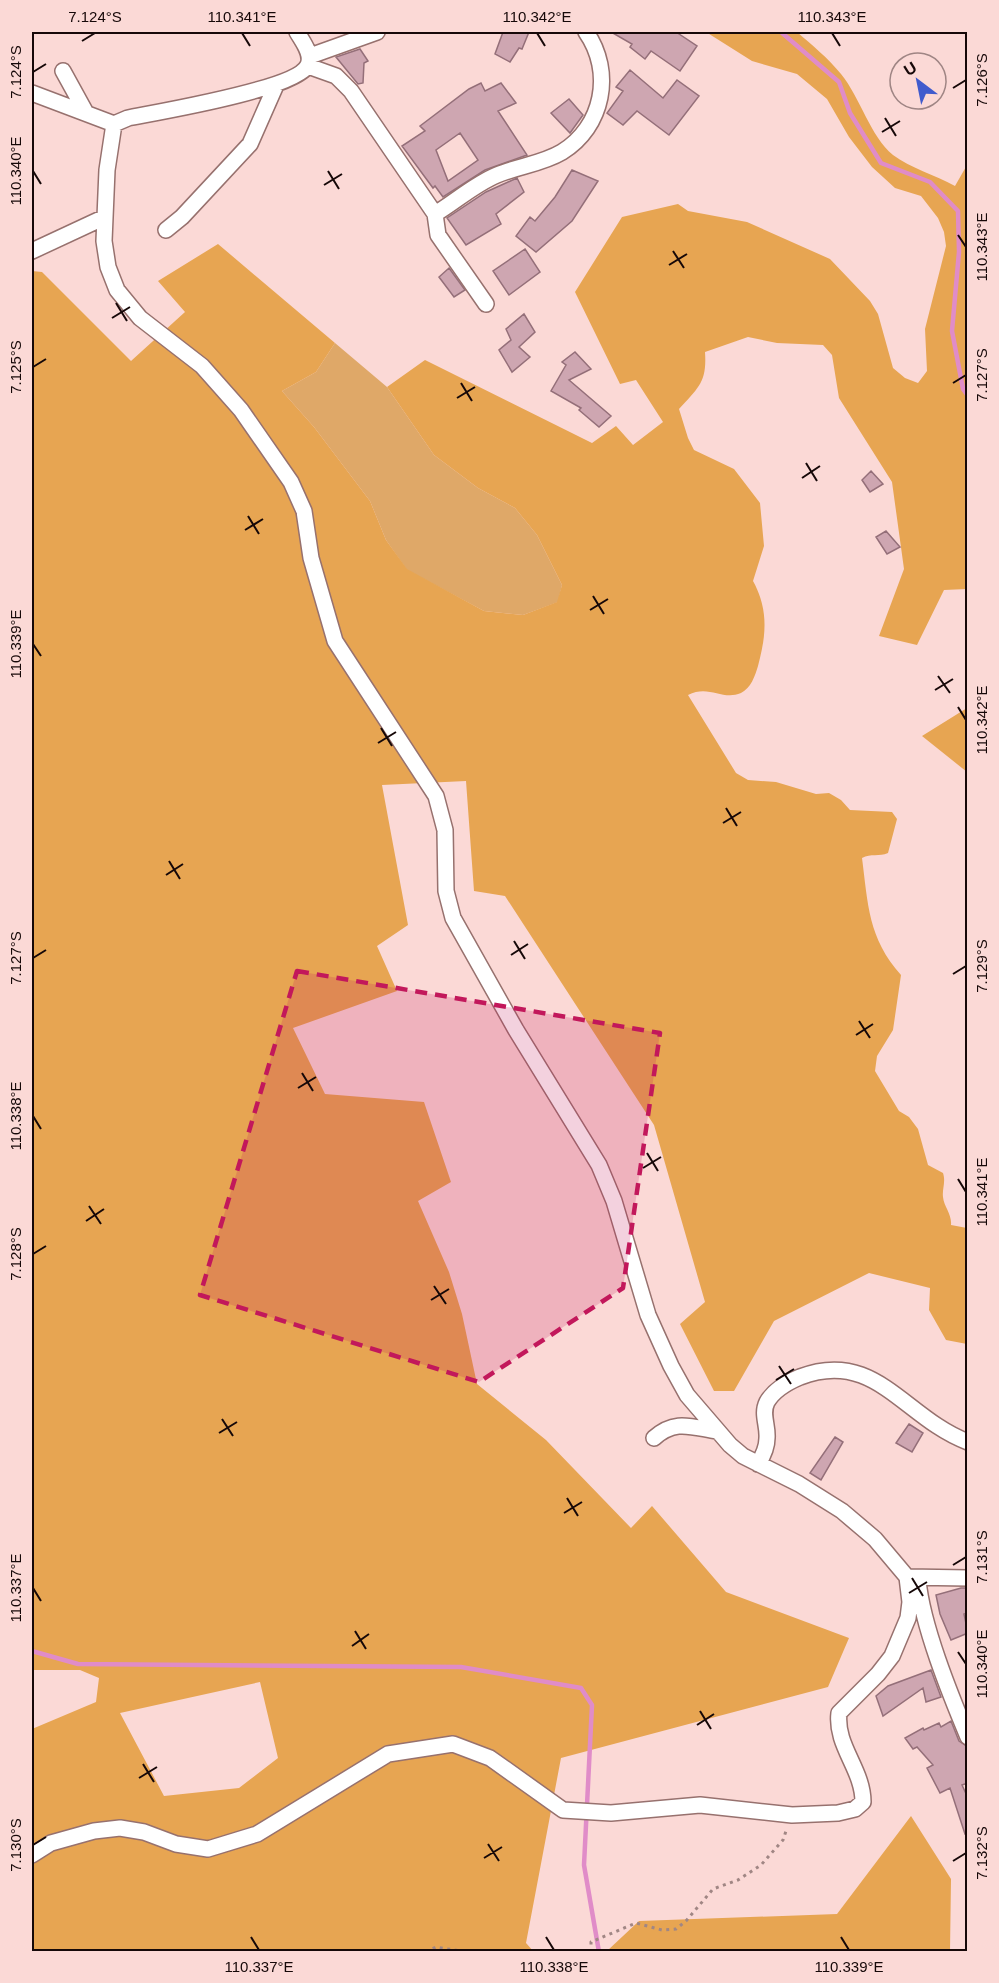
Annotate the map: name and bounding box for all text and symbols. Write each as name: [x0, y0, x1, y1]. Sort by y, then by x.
text: 7.124°S: [68, 8, 122, 25]
text: 110.341°E: [207, 8, 277, 25]
text: 110.342°E: [502, 8, 572, 25]
text: 110.343°E: [797, 8, 867, 25]
text: 7.124°S: [7, 45, 24, 99]
north arrow: [888, 51, 948, 111]
text: 7.126°S: [973, 53, 990, 107]
text: U: [901, 58, 920, 79]
text: 110.340°E: [7, 136, 24, 206]
text: 110.343°E: [973, 212, 990, 282]
text: 7.125°S: [7, 340, 24, 394]
text: 7.127°S: [973, 348, 990, 402]
text: 110.339°E: [7, 609, 24, 679]
text: 110.342°E: [973, 685, 990, 755]
text: 7.127°S: [7, 931, 24, 985]
text: 7.129°S: [973, 939, 990, 993]
text: 110.338°E: [7, 1081, 24, 1151]
text: 110.341°E: [973, 1157, 990, 1227]
text: 7.128°S: [7, 1227, 24, 1281]
text: 7.131°S: [973, 1530, 990, 1584]
text: 110.337°E: [7, 1553, 24, 1623]
text: 110.340°E: [973, 1629, 990, 1699]
text: 7.130°S: [7, 1818, 24, 1872]
text: 7.132°S: [973, 1826, 990, 1880]
text: 110.337°E: [224, 1958, 294, 1975]
text: 110.338°E: [519, 1958, 589, 1975]
text: 110.339°E: [814, 1958, 884, 1975]

